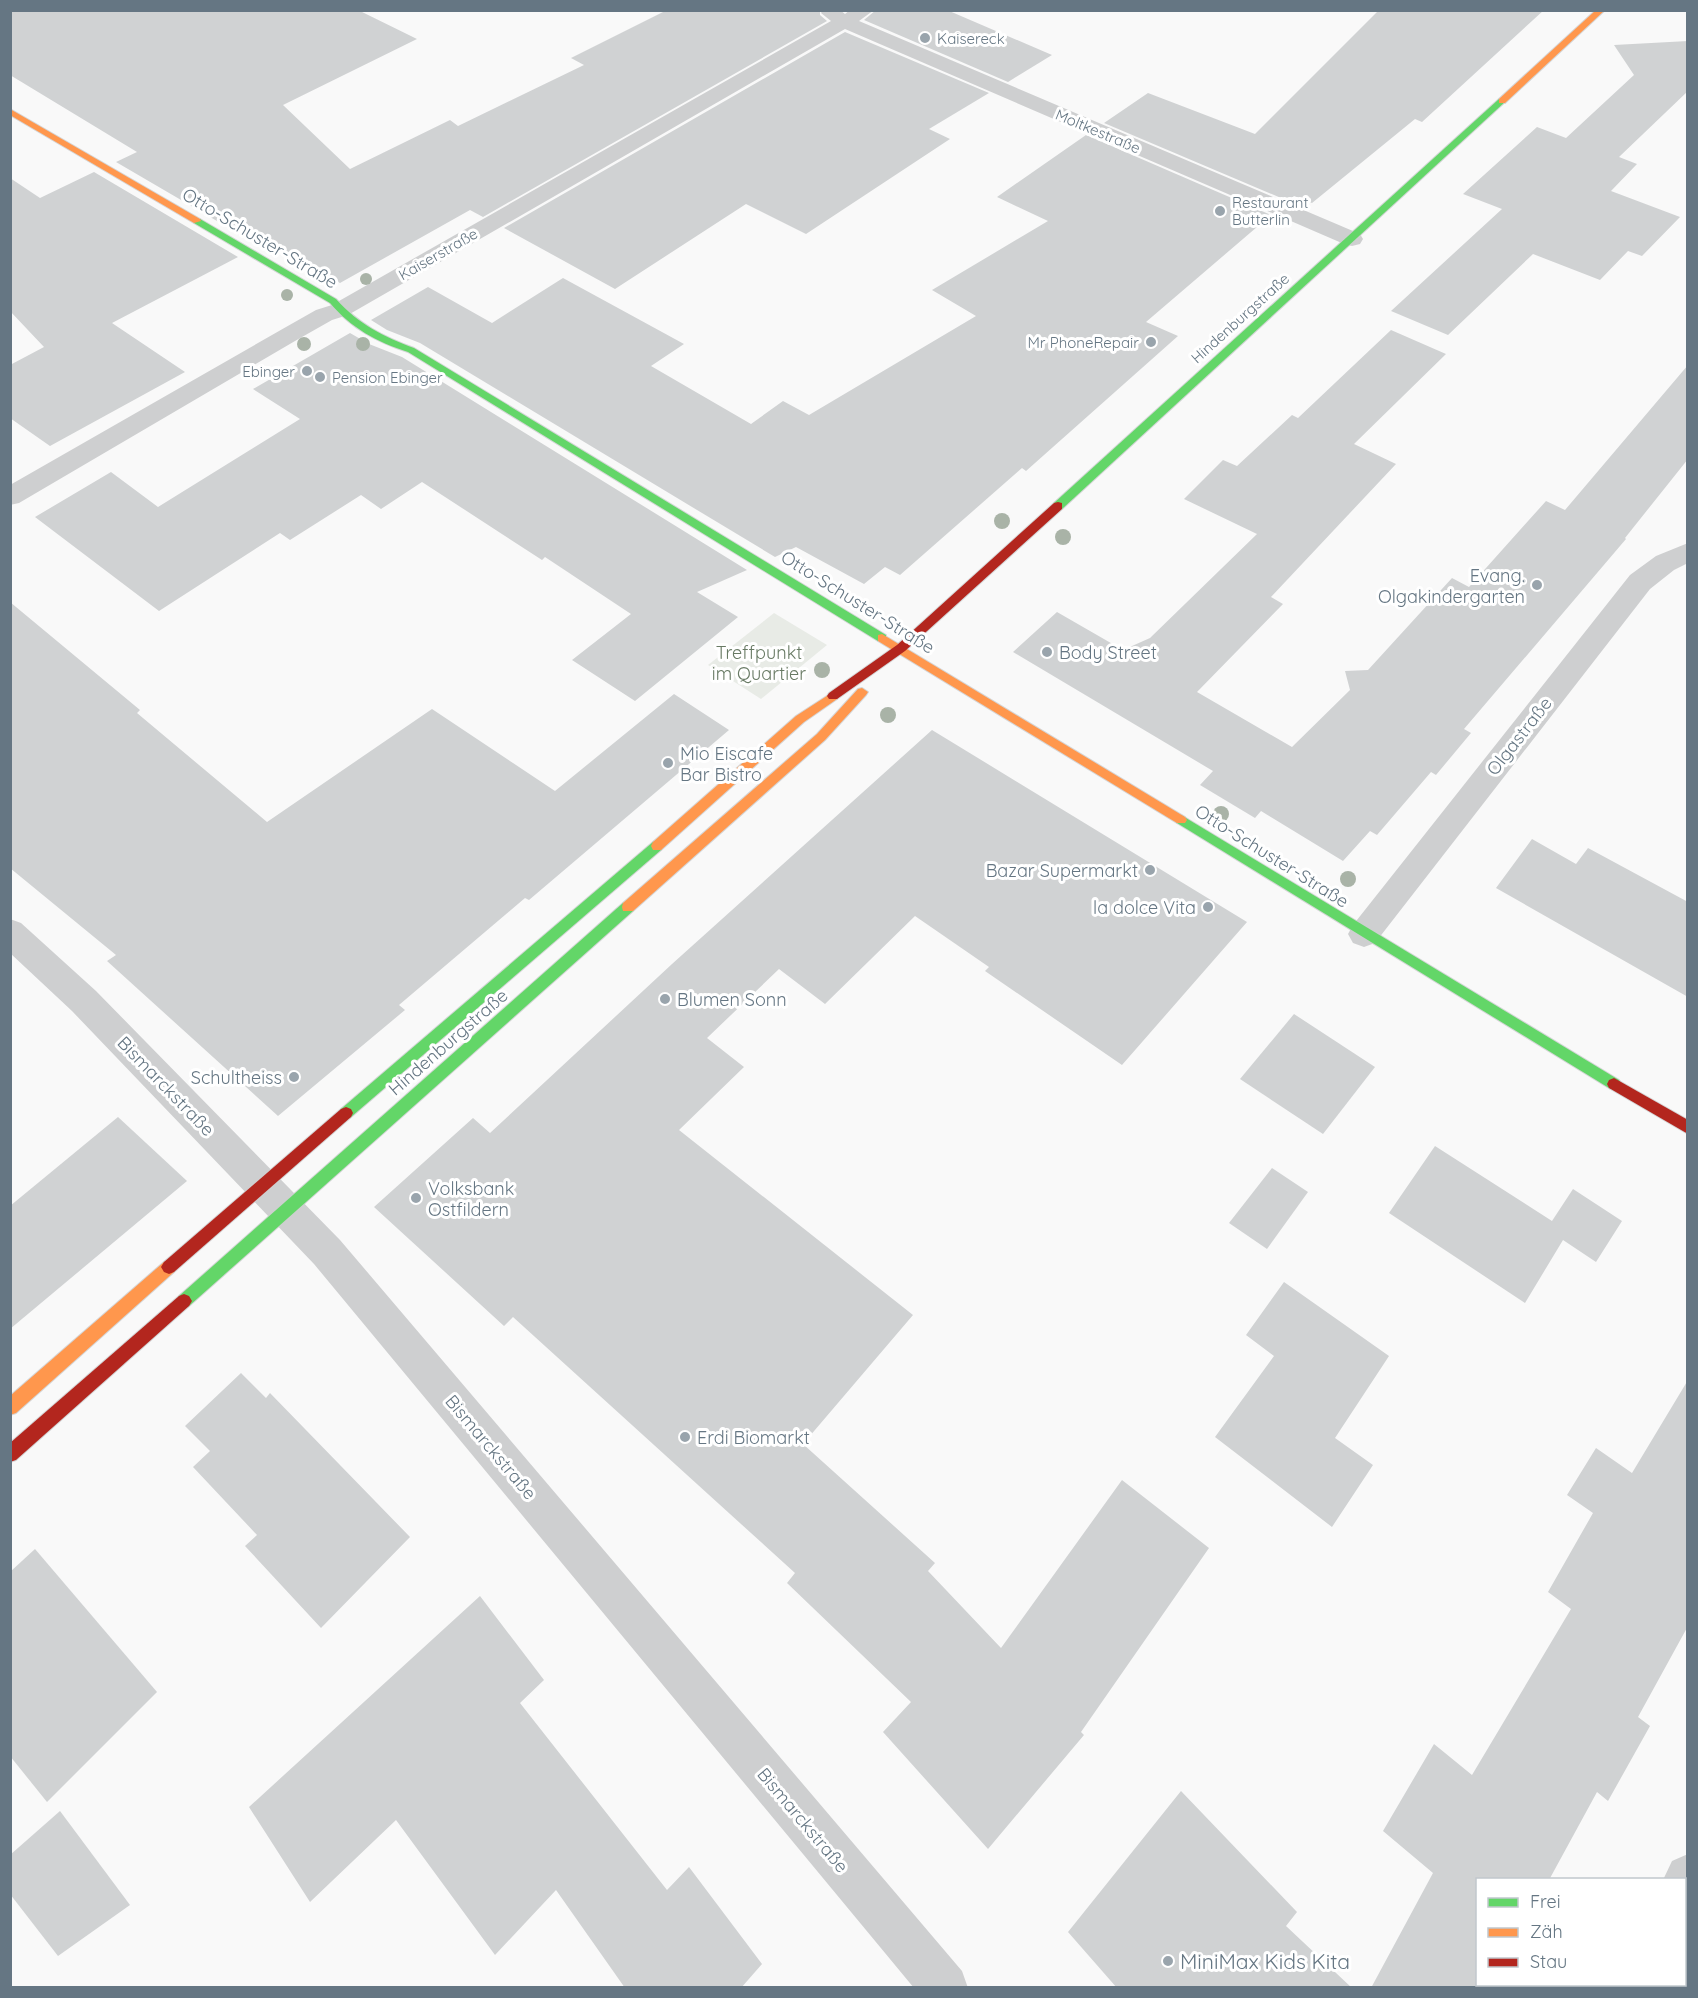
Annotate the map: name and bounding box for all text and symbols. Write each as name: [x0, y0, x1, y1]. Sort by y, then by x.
place label: Kaisereck: [937, 29, 1005, 48]
marker: Kaisereck: [918, 31, 932, 45]
street label: Moltkestraße: [1053, 105, 1143, 157]
street label: Otto-Schuster-Straße: [178, 183, 342, 293]
place label: Restaurant Butterlin: [1232, 193, 1309, 229]
marker: Restaurant Butterlin: [1213, 204, 1227, 218]
street label: Kaiserstraße: [395, 224, 481, 284]
street label: Hindenburgstraße: [1187, 269, 1293, 367]
place label: Mr PhoneRepair: [1027, 333, 1139, 352]
marker: Mr PhoneRepair: [1144, 335, 1158, 349]
place label: Ebinger: [242, 362, 295, 381]
marker: Ebinger: [300, 364, 314, 378]
place label: Pension Ebinger: [332, 368, 443, 387]
marker: Pension Ebinger: [313, 370, 327, 384]
street label: Otto-Schuster-Straße: [777, 545, 939, 659]
place label: Evang. Olgakindergarten: [1378, 564, 1525, 608]
marker: Evang. Olgakindergarten: [1530, 578, 1544, 592]
park label: Treffpunkt im Quartier: [712, 641, 806, 685]
place label: Body Street: [1059, 641, 1157, 664]
marker: Body Street: [1040, 645, 1054, 659]
street label: Olgastraße: [1481, 692, 1557, 780]
place label: Mio Eiscafe Bar Bistro: [680, 742, 773, 786]
marker: Mio Eiscafe Bar Bistro: [661, 756, 675, 770]
street label: Otto-Schuster-Straße: [1191, 799, 1353, 913]
place label: Bazar Supermarkt: [986, 859, 1138, 882]
marker: Bazar Supermarkt: [1143, 863, 1157, 877]
place label: la dolce Vita: [1093, 896, 1196, 919]
marker: la dolce Vita: [1201, 900, 1215, 914]
street label: Hindenburgstraße: [384, 984, 512, 1100]
place label: Blumen Sonn: [677, 988, 787, 1011]
marker: Blumen Sonn: [658, 992, 672, 1006]
street label: Bismarckstraße: [113, 1031, 219, 1141]
place label: Schultheiss: [191, 1066, 282, 1089]
marker: Schultheiss: [287, 1070, 301, 1084]
place label: Volksbank Ostfildern: [428, 1177, 514, 1221]
marker: Volksbank Ostfildern: [409, 1191, 423, 1205]
street label: Bismarckstraße: [440, 1390, 542, 1504]
place label: Erdi Biomarkt: [697, 1426, 810, 1449]
marker: Erdi Biomarkt: [678, 1430, 692, 1444]
street label: Bismarckstraße: [752, 1763, 854, 1877]
legend: [1476, 1878, 1686, 1986]
text: Frei: [1530, 1890, 1561, 1913]
text: Zäh: [1530, 1920, 1563, 1943]
place label: MiniMax Kids Kita: [1180, 1948, 1350, 1974]
text: Stau: [1530, 1950, 1567, 1973]
marker: MiniMax Kids Kita: [1161, 1954, 1175, 1968]

